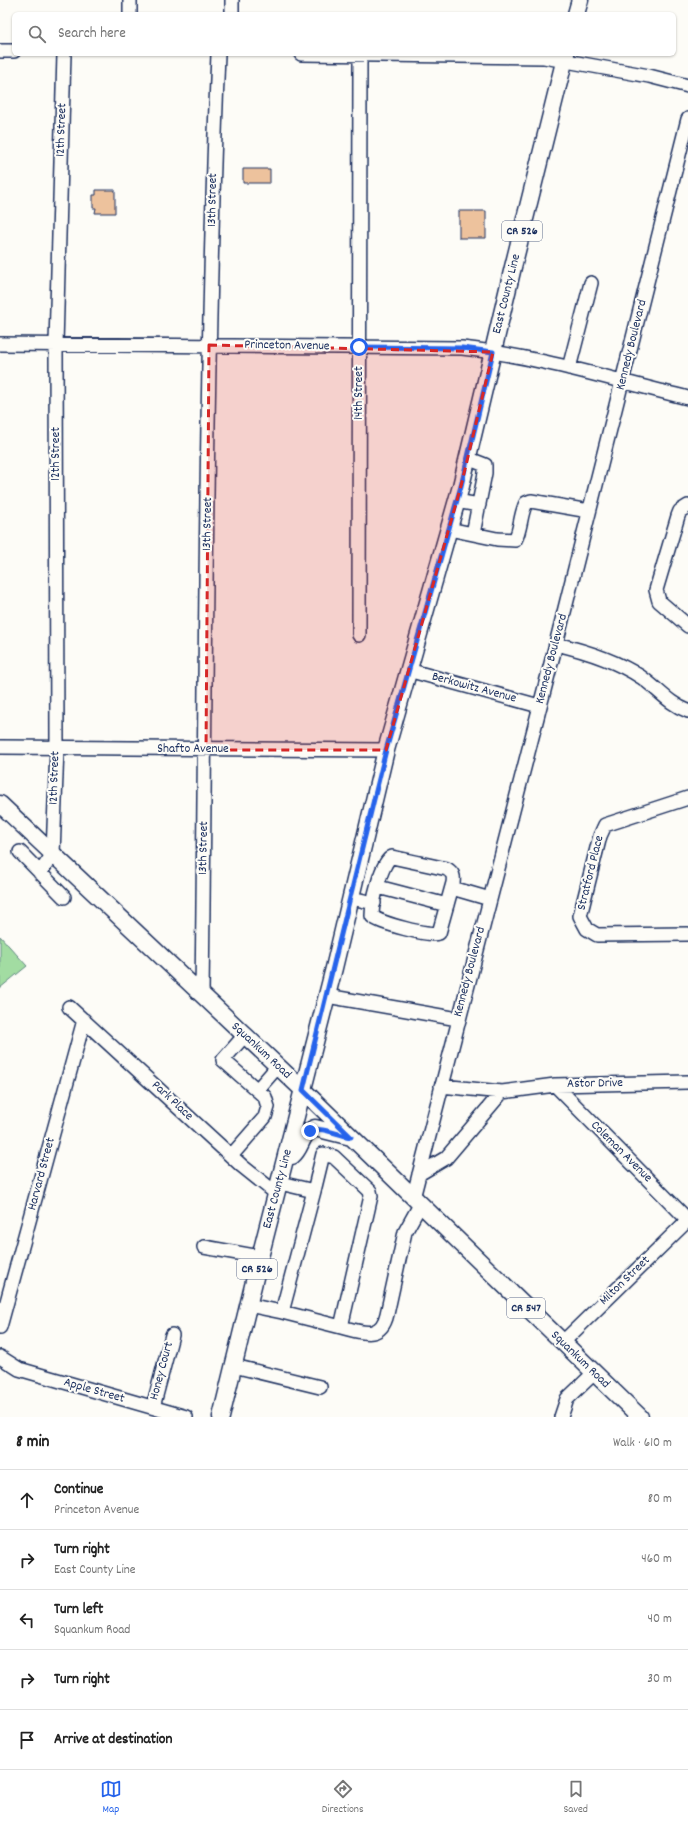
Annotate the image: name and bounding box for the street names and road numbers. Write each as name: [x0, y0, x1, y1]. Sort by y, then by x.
street label: 12th Street: [52, 103, 72, 157]
street label: 13th Street: [203, 173, 223, 227]
road number: CR 526: [502, 221, 542, 241]
street label: East County Line: [488, 252, 526, 336]
street label: Kennedy Boulevard: [612, 298, 652, 392]
street label: Princeton Avenue: [244, 336, 330, 356]
street label: 14th Street: [350, 366, 369, 420]
street label: 12th Street: [47, 427, 66, 481]
street label: 13th Street: [198, 497, 218, 551]
street label: Kennedy Boulevard: [531, 612, 573, 706]
street label: Berkowitz Avenue: [430, 668, 519, 708]
street label: Shafto Avenue: [157, 740, 229, 759]
street label: 12th Street: [45, 751, 65, 805]
street label: 13th Street: [194, 821, 214, 875]
street label: Stratford Place: [573, 833, 610, 912]
street label: Kennedy Boulevard: [449, 925, 491, 1019]
street label: Squankum Road: [227, 1018, 295, 1084]
street label: Astor Drive: [567, 1074, 623, 1094]
street label: Park Place: [147, 1077, 197, 1126]
street label: Coleman Avenue: [586, 1117, 656, 1187]
street label: Harvard Street: [23, 1135, 61, 1212]
street label: East County Line: [258, 1147, 298, 1231]
street label: Milton Street: [595, 1252, 655, 1310]
road number: CR 526: [237, 1259, 277, 1279]
road number: CR 547: [507, 1298, 545, 1318]
street label: Squankum Road: [546, 1327, 614, 1393]
street label: Honey Court: [145, 1339, 179, 1402]
street label: Apple Street: [61, 1373, 127, 1409]

